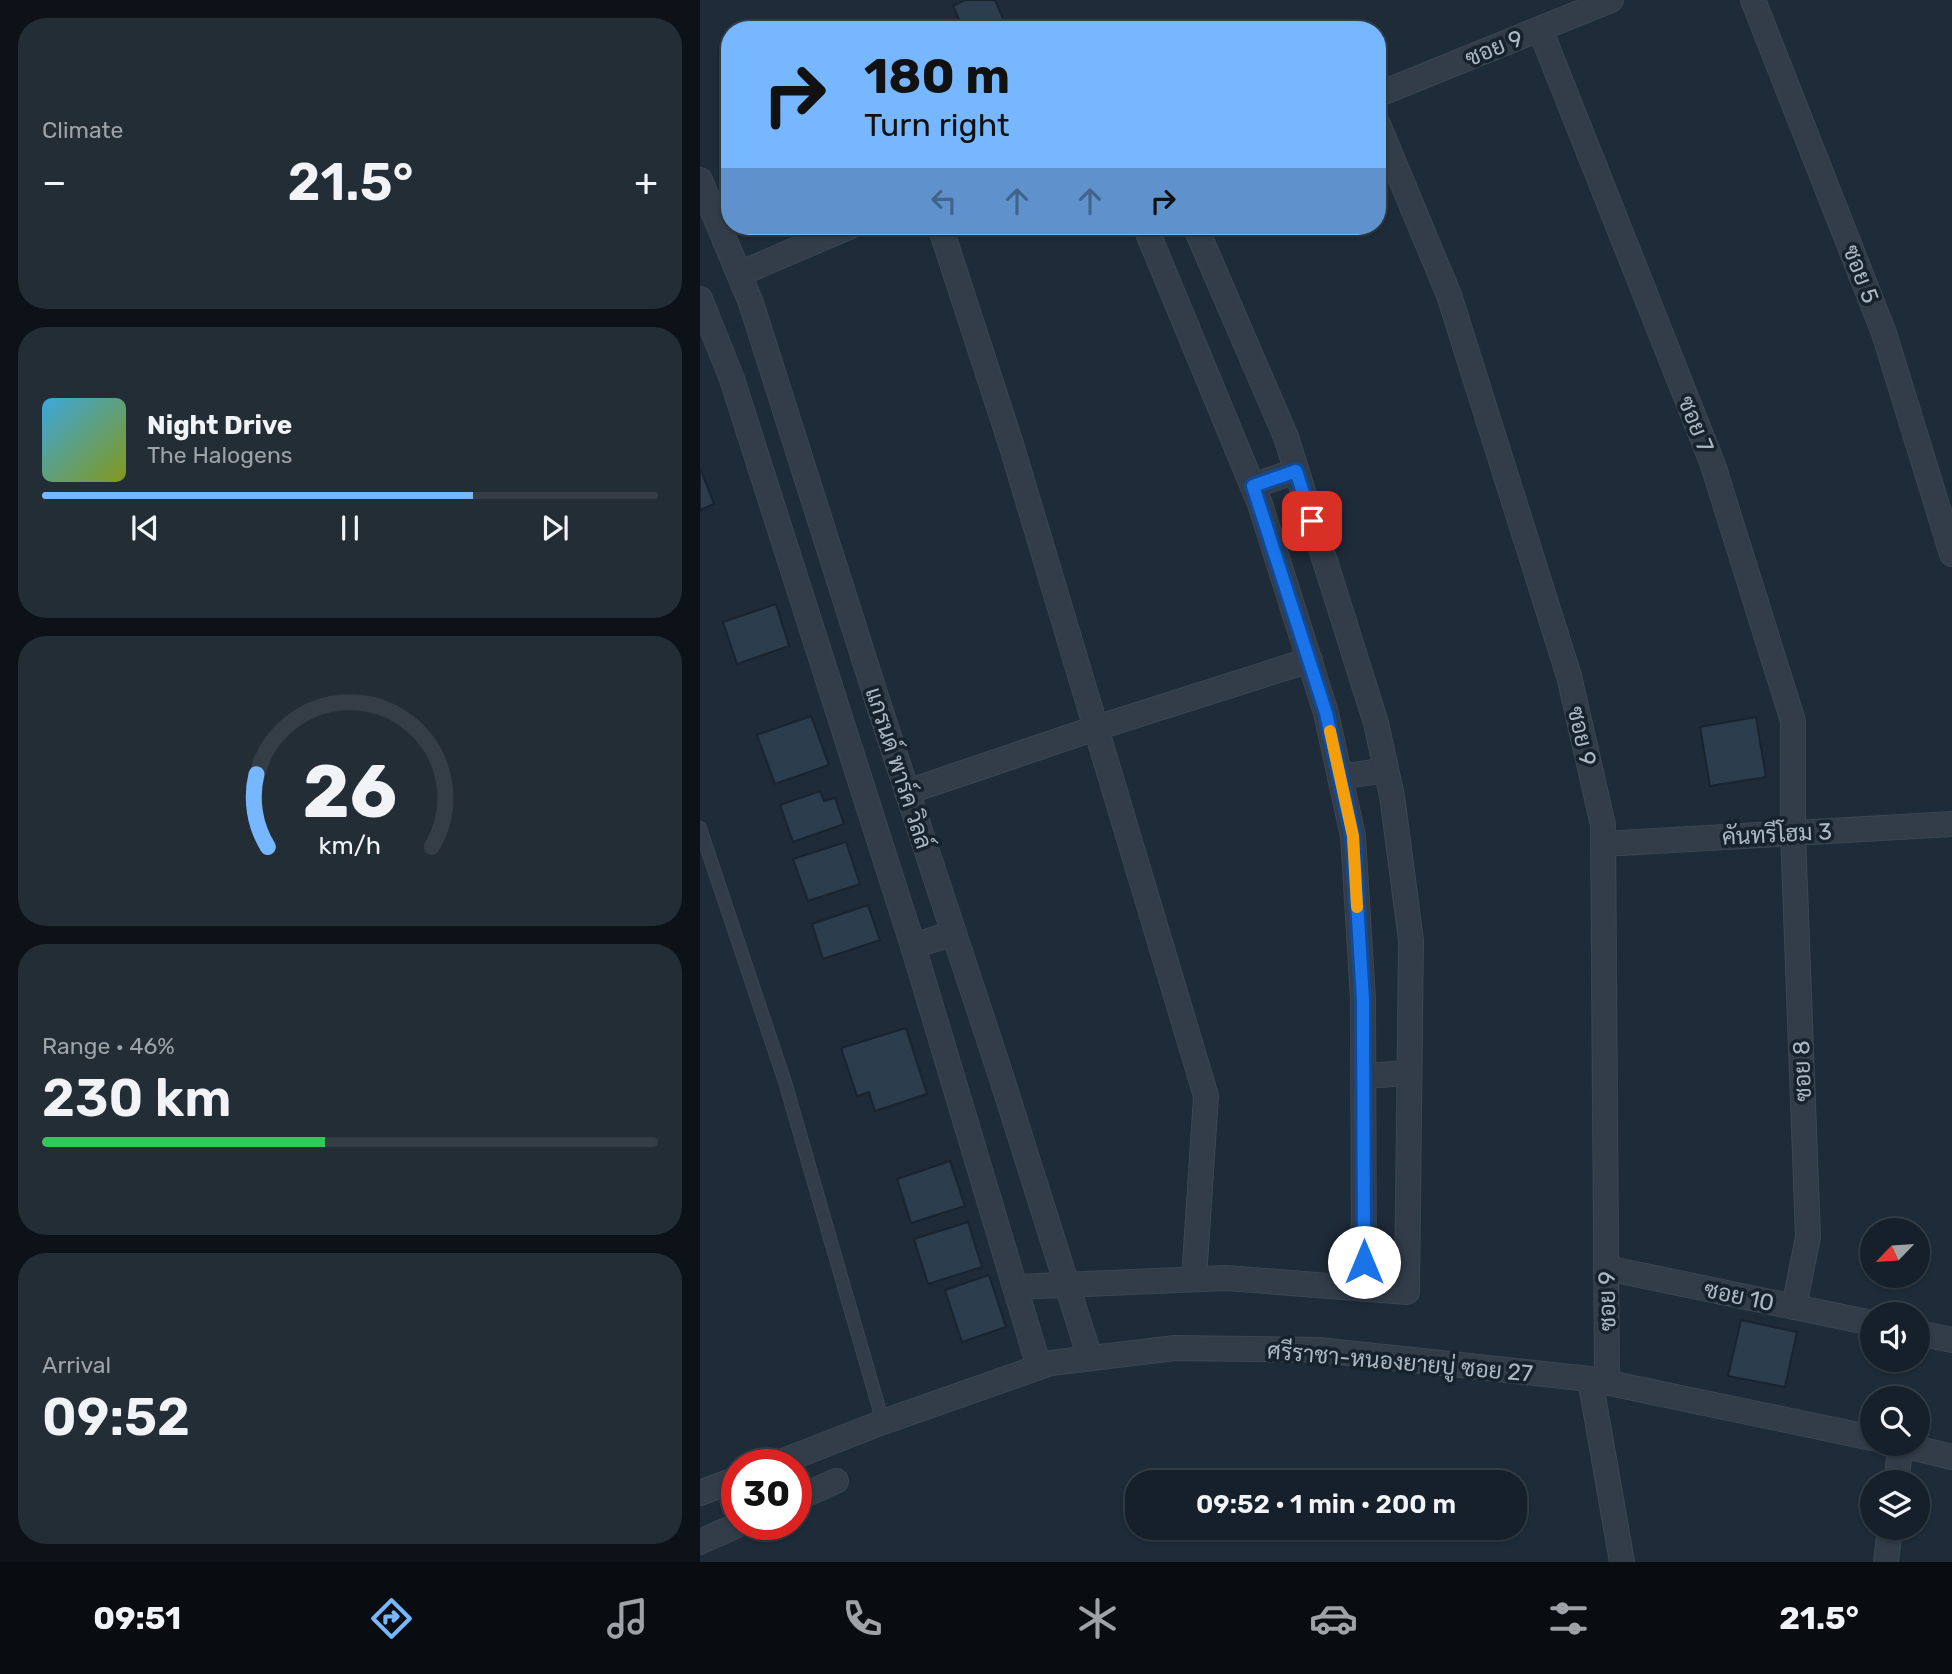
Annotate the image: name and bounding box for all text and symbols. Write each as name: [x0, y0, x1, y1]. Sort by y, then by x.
street label: ซอย 9: [1461, 24, 1527, 72]
text: 180 m: [864, 47, 1010, 105]
icon: right: [749, 49, 840, 140]
text: Turn right: [864, 106, 1009, 144]
text: Climate: [42, 116, 123, 144]
text: 21.5°: [287, 151, 414, 213]
text: −: [42, 159, 67, 205]
text: +: [634, 159, 658, 205]
icon: left: [925, 182, 963, 220]
icon: ahead: [998, 182, 1036, 220]
icon: ahead: [1071, 182, 1109, 220]
icon: right: [1144, 182, 1182, 220]
street label: ซอย 5: [1837, 241, 1885, 307]
street label: ซอย 7: [1672, 392, 1720, 456]
text: Night Drive: [147, 410, 292, 441]
text: The Halogens: [147, 441, 293, 469]
pin: [1282, 491, 1342, 551]
icon: arrive: [1293, 502, 1331, 540]
icon: previous: [126, 509, 164, 547]
icon: pause: [331, 509, 369, 547]
icon: next: [536, 509, 574, 547]
street label: แกรนด์ พาร์ค วิลล์: [860, 683, 940, 852]
street label: ซอย 9: [1562, 704, 1602, 768]
text: 26: [303, 749, 397, 835]
street label: คันทรีโฮม 3: [1721, 815, 1833, 851]
text: km/h: [319, 831, 381, 860]
text: Range · 46%: [42, 1032, 175, 1060]
street label: ซอย 8: [1787, 1040, 1817, 1102]
text: 230 km: [42, 1067, 231, 1129]
north arrow: [1860, 1218, 1930, 1288]
map controls: [1860, 1218, 1930, 1540]
position arrow: [1327, 1225, 1401, 1299]
street label: ซอย 9: [1592, 1271, 1622, 1331]
street label: ซอย 10: [1701, 1275, 1777, 1317]
button: sound: [1860, 1302, 1930, 1372]
street label: ศรีราชา-หนองยายบู่ ซอย 27: [1266, 1335, 1534, 1391]
text: Arrival: [42, 1351, 111, 1379]
text: 09:52: [42, 1386, 190, 1448]
button: search: [1860, 1386, 1930, 1456]
speed limit sign: 30: [721, 1449, 812, 1540]
button: layers: [1860, 1470, 1930, 1540]
text: 09:52 · 1 min · 200 m: [1196, 1489, 1456, 1520]
icon: directions: [367, 1594, 416, 1643]
icon: music: [603, 1594, 652, 1643]
icon: phone: [838, 1594, 887, 1643]
icon: climate: [1073, 1594, 1122, 1643]
icon: car: [1309, 1594, 1358, 1643]
icon: filters: [1544, 1594, 1593, 1643]
text: 09:51: [93, 1599, 181, 1637]
text: 21.5°: [1779, 1599, 1859, 1637]

